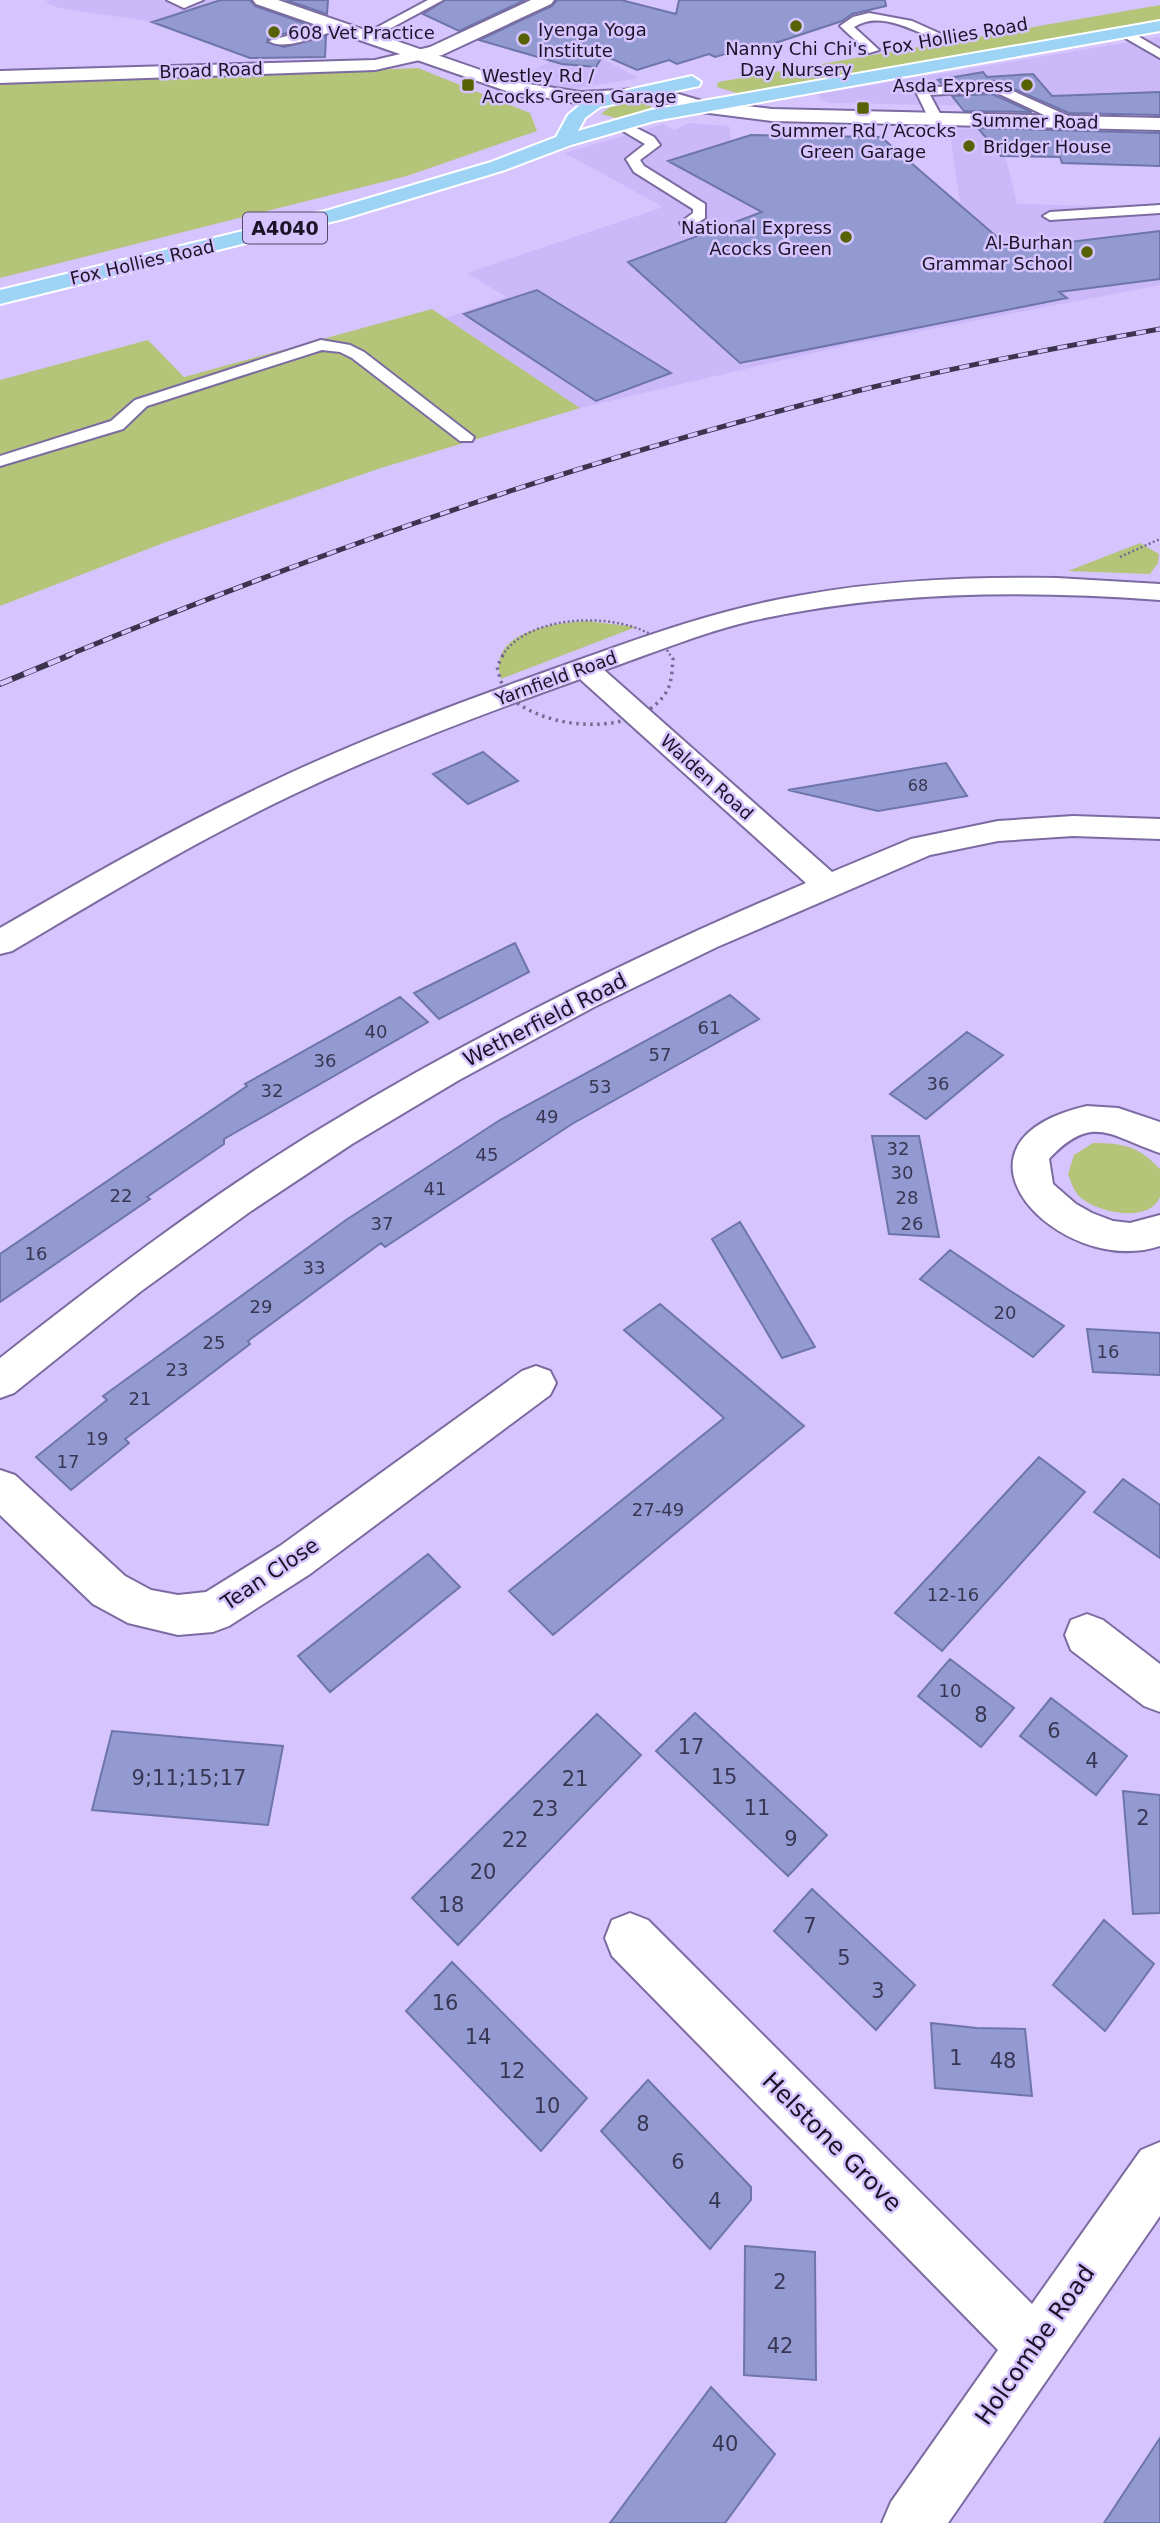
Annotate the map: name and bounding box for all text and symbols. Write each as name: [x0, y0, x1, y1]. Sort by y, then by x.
street label: Fox Hollies Road: [881, 13, 1029, 59]
marker: Nanny Chi Chi's Day Nursery: [788, 18, 804, 34]
place label: Iyenga Yoga Institute: [538, 19, 647, 61]
place label: 608 Vet Practice: [288, 22, 435, 43]
marker: 608 Vet Practice: [266, 24, 282, 40]
marker: Iyenga Yoga Institute: [516, 31, 532, 47]
place label: Nanny Chi Chi's Day Nursery: [725, 38, 867, 80]
street label: Broad Road: [159, 58, 263, 82]
place label: Westley Rd / Acocks Green Garage: [482, 65, 676, 107]
place label: Asda Express: [893, 75, 1013, 96]
marker: Westley Rd / Acocks Green Garage: [460, 77, 476, 93]
marker: Asda Express: [1019, 77, 1035, 93]
marker: Summer Rd / Acocks Green Garage: [855, 100, 871, 116]
street label: Summer Road: [971, 109, 1099, 133]
place label: Summer Rd / Acocks Green Garage: [770, 120, 956, 162]
place label: Bridger House: [983, 136, 1111, 157]
marker: Bridger House: [961, 138, 977, 154]
road number: A4040: [243, 212, 327, 244]
place label: National Express Acocks Green: [681, 217, 832, 259]
marker: National Express Acocks Green: [838, 229, 854, 245]
place label: Al-Burhan Grammar School: [922, 232, 1073, 274]
street label: Fox Hollies Road: [68, 235, 216, 289]
marker: Al-Burhan Grammar School: [1079, 244, 1095, 260]
street label: Yarnfield Road: [491, 646, 620, 710]
street label: Walden Road: [656, 730, 758, 824]
house number: 68: [908, 776, 928, 795]
street label: Wetherfield Road: [459, 968, 631, 1072]
house number: 61: [698, 1017, 720, 1038]
house number: 40: [365, 1021, 387, 1042]
house number: 57: [649, 1044, 671, 1065]
house number: 36: [314, 1050, 336, 1071]
house number: 36: [927, 1073, 949, 1094]
house number: 53: [589, 1076, 611, 1097]
house number: 32: [261, 1080, 283, 1101]
house number: 49: [536, 1106, 558, 1127]
house number: 32: [887, 1138, 909, 1159]
house number: 45: [476, 1144, 498, 1165]
house number: 30: [891, 1162, 913, 1183]
house number: 41: [424, 1178, 446, 1199]
house number: 22: [110, 1185, 132, 1206]
house number: 28: [896, 1187, 918, 1208]
house number: 37: [371, 1213, 393, 1234]
house number: 26: [901, 1213, 923, 1234]
house number: 16: [25, 1243, 47, 1264]
house number: 33: [303, 1257, 325, 1278]
house number: 29: [250, 1296, 272, 1317]
house number: 20: [994, 1302, 1016, 1323]
house number: 25: [203, 1332, 225, 1353]
house number: 16: [1097, 1341, 1119, 1362]
house number: 23: [166, 1359, 188, 1380]
house number: 21: [129, 1388, 151, 1409]
house number: 19: [86, 1428, 108, 1449]
house number: 17: [57, 1451, 79, 1472]
house number: 27-49: [632, 1499, 684, 1520]
street label: Tean Close: [216, 1533, 323, 1616]
house number: 12-16: [927, 1584, 979, 1605]
house number: 10: [939, 1680, 961, 1701]
house number: 8: [974, 1703, 988, 1727]
house number: 6: [1047, 1719, 1061, 1743]
house number: 17: [678, 1735, 704, 1759]
house number: 4: [1085, 1749, 1099, 1773]
house number: 15: [711, 1765, 737, 1789]
house number: 9;11;15;17: [132, 1766, 246, 1790]
house number: 21: [562, 1767, 588, 1791]
house number: 11: [744, 1796, 770, 1820]
house number: 23: [532, 1797, 558, 1821]
house number: 2: [1136, 1806, 1150, 1830]
house number: 9: [784, 1827, 798, 1851]
house number: 22: [502, 1828, 528, 1852]
house number: 20: [470, 1860, 496, 1884]
house number: 18: [438, 1893, 464, 1917]
house number: 7: [803, 1914, 817, 1938]
house number: 5: [837, 1946, 851, 1970]
house number: 3: [871, 1979, 885, 2003]
house number: 16: [432, 1991, 458, 2015]
house number: 14: [465, 2025, 491, 2049]
house number: 1: [949, 2046, 963, 2070]
house number: 48: [990, 2049, 1016, 2073]
house number: 12: [499, 2059, 525, 2083]
street label: Helstone Grove: [757, 2067, 907, 2217]
house number: 10: [534, 2094, 560, 2118]
house number: 8: [636, 2112, 650, 2136]
house number: 6: [671, 2150, 685, 2174]
house number: 4: [708, 2189, 722, 2213]
street label: Holcombe Road: [969, 2260, 1101, 2430]
house number: 2: [773, 2270, 787, 2294]
house number: 42: [767, 2334, 793, 2358]
house number: 40: [712, 2432, 738, 2456]

